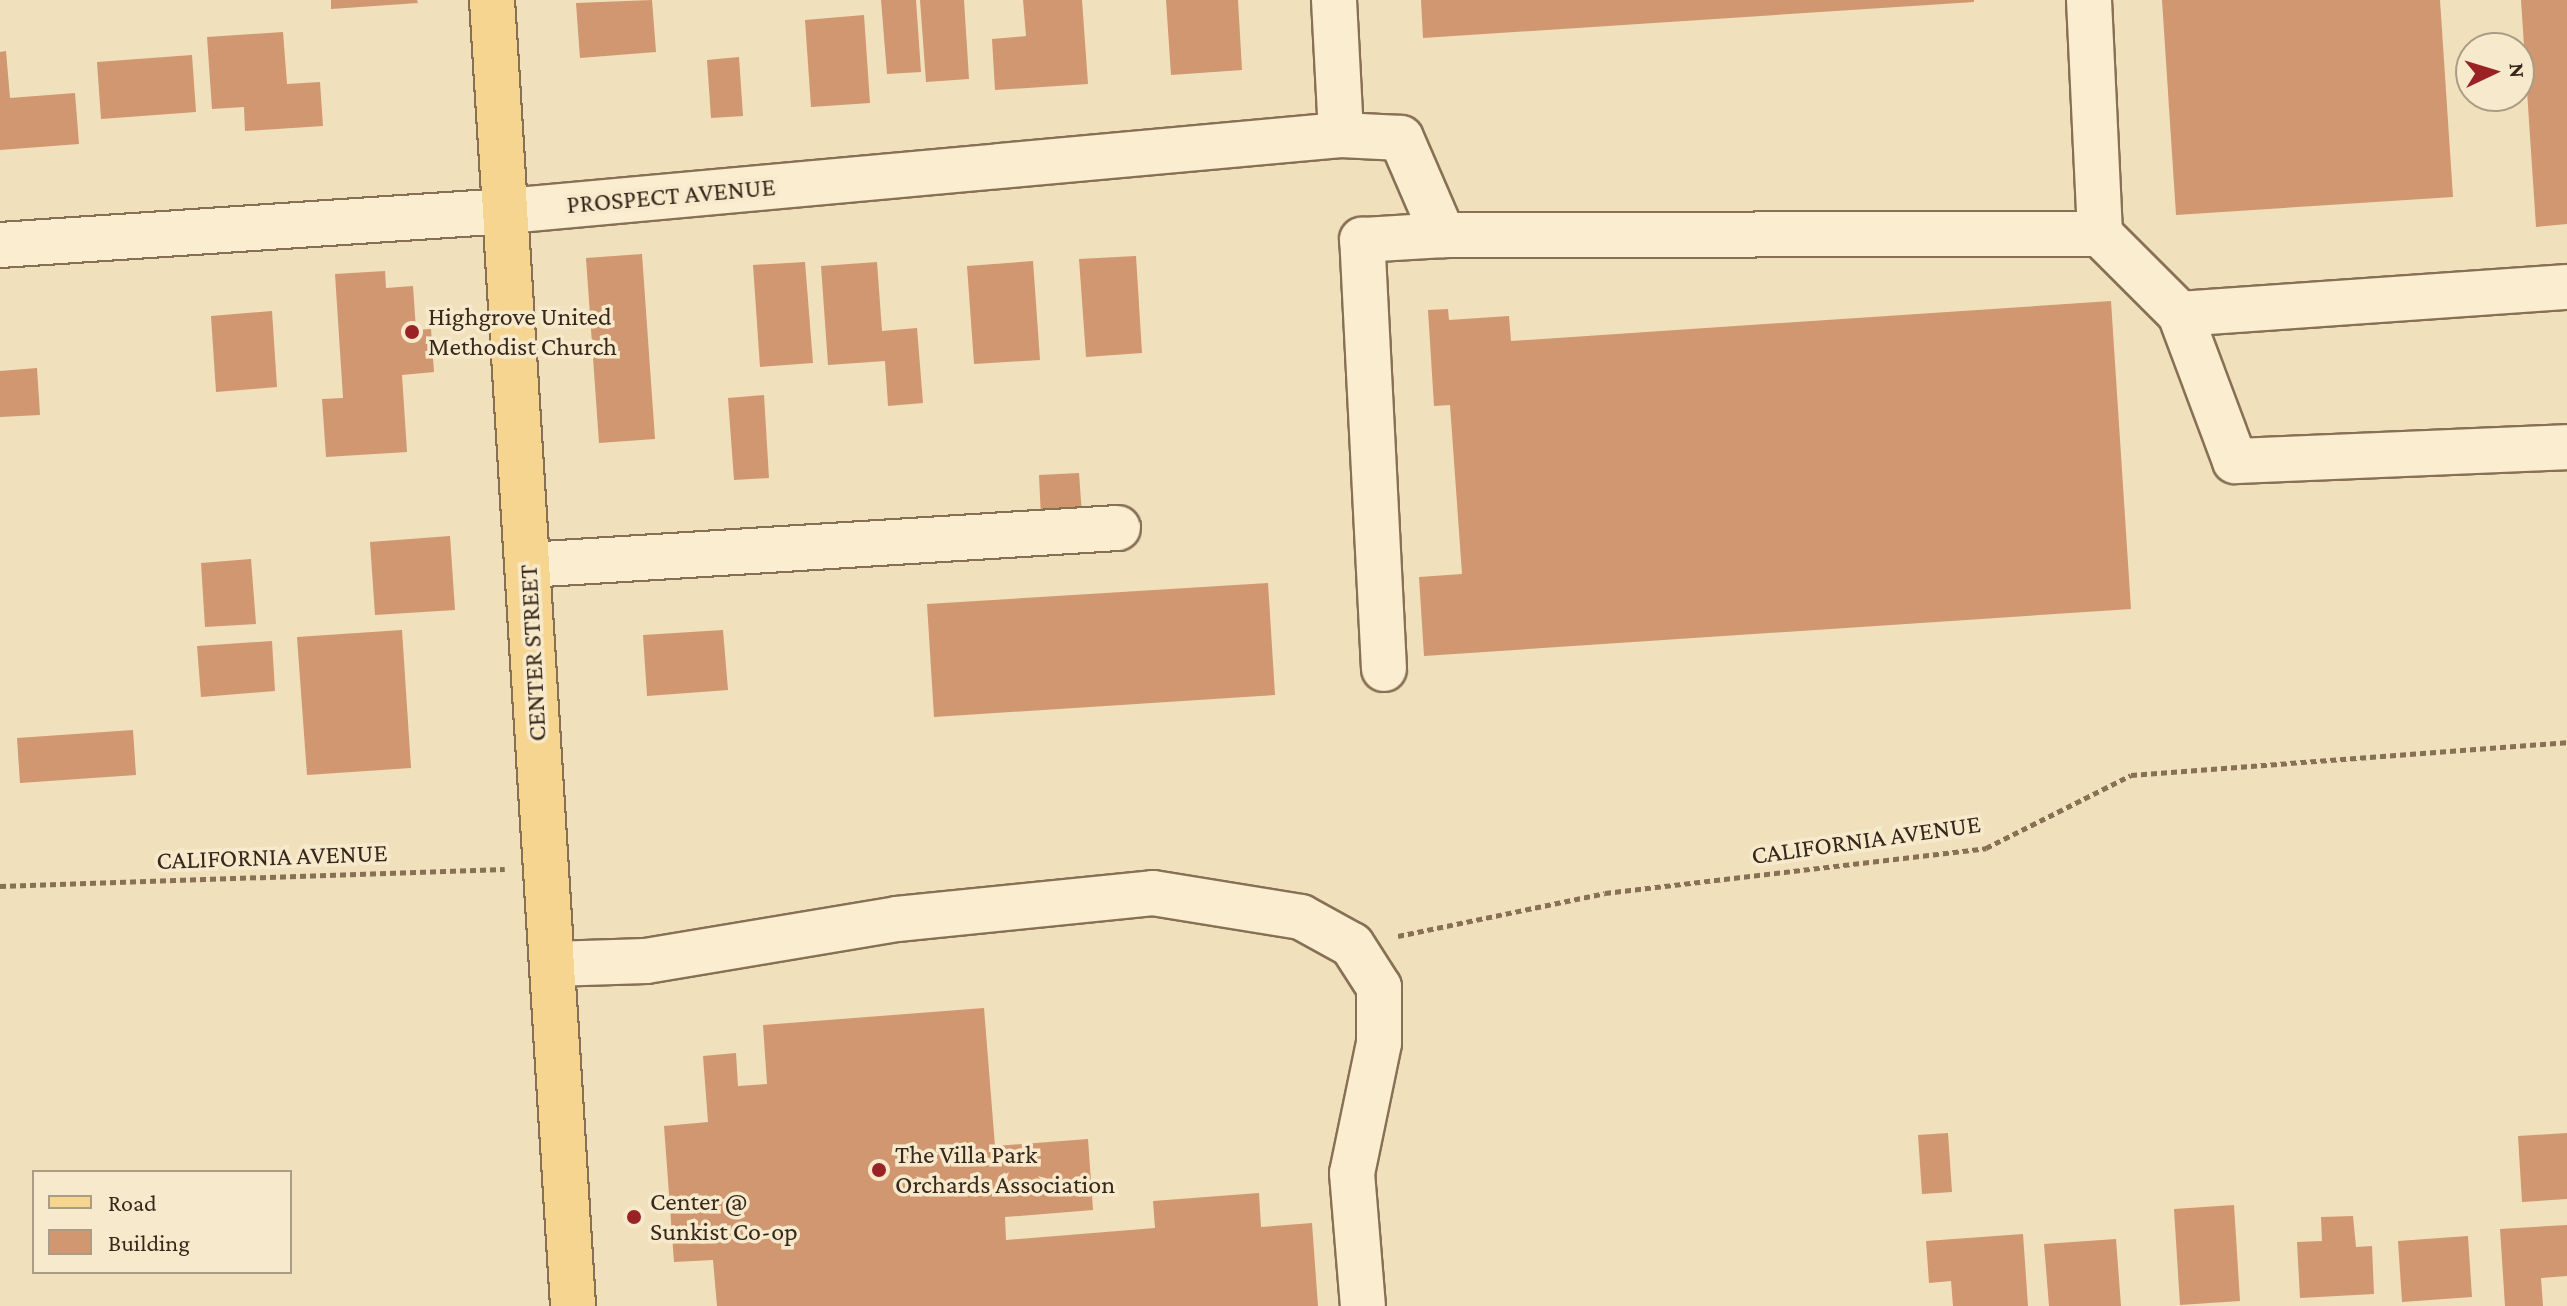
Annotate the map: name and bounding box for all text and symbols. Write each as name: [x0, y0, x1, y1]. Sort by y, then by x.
north arrow: [2455, 32, 2535, 112]
text: N: [2504, 62, 2530, 79]
street label: PROSPECT AVENUE: [565, 171, 777, 221]
place label: Highgrove United Methodist Church: [428, 301, 617, 362]
marker: Highgrove United Methodist Church: [403, 323, 421, 341]
street label: CENTER STREET: [513, 564, 553, 742]
street label: CALIFORNIA AVENUE: [1749, 808, 1983, 872]
street label: CALIFORNIA AVENUE: [156, 837, 388, 877]
place label: The Villa Park Orchards Association: [895, 1139, 1115, 1200]
marker: The Villa Park Orchards Association: [870, 1161, 888, 1179]
legend: [32, 1170, 292, 1274]
place label: Center @ Sunkist Co-op: [650, 1186, 798, 1248]
text: Road: [108, 1189, 157, 1216]
marker: Center @ Sunkist Co-op: [625, 1208, 643, 1226]
text: Building: [108, 1229, 190, 1256]

